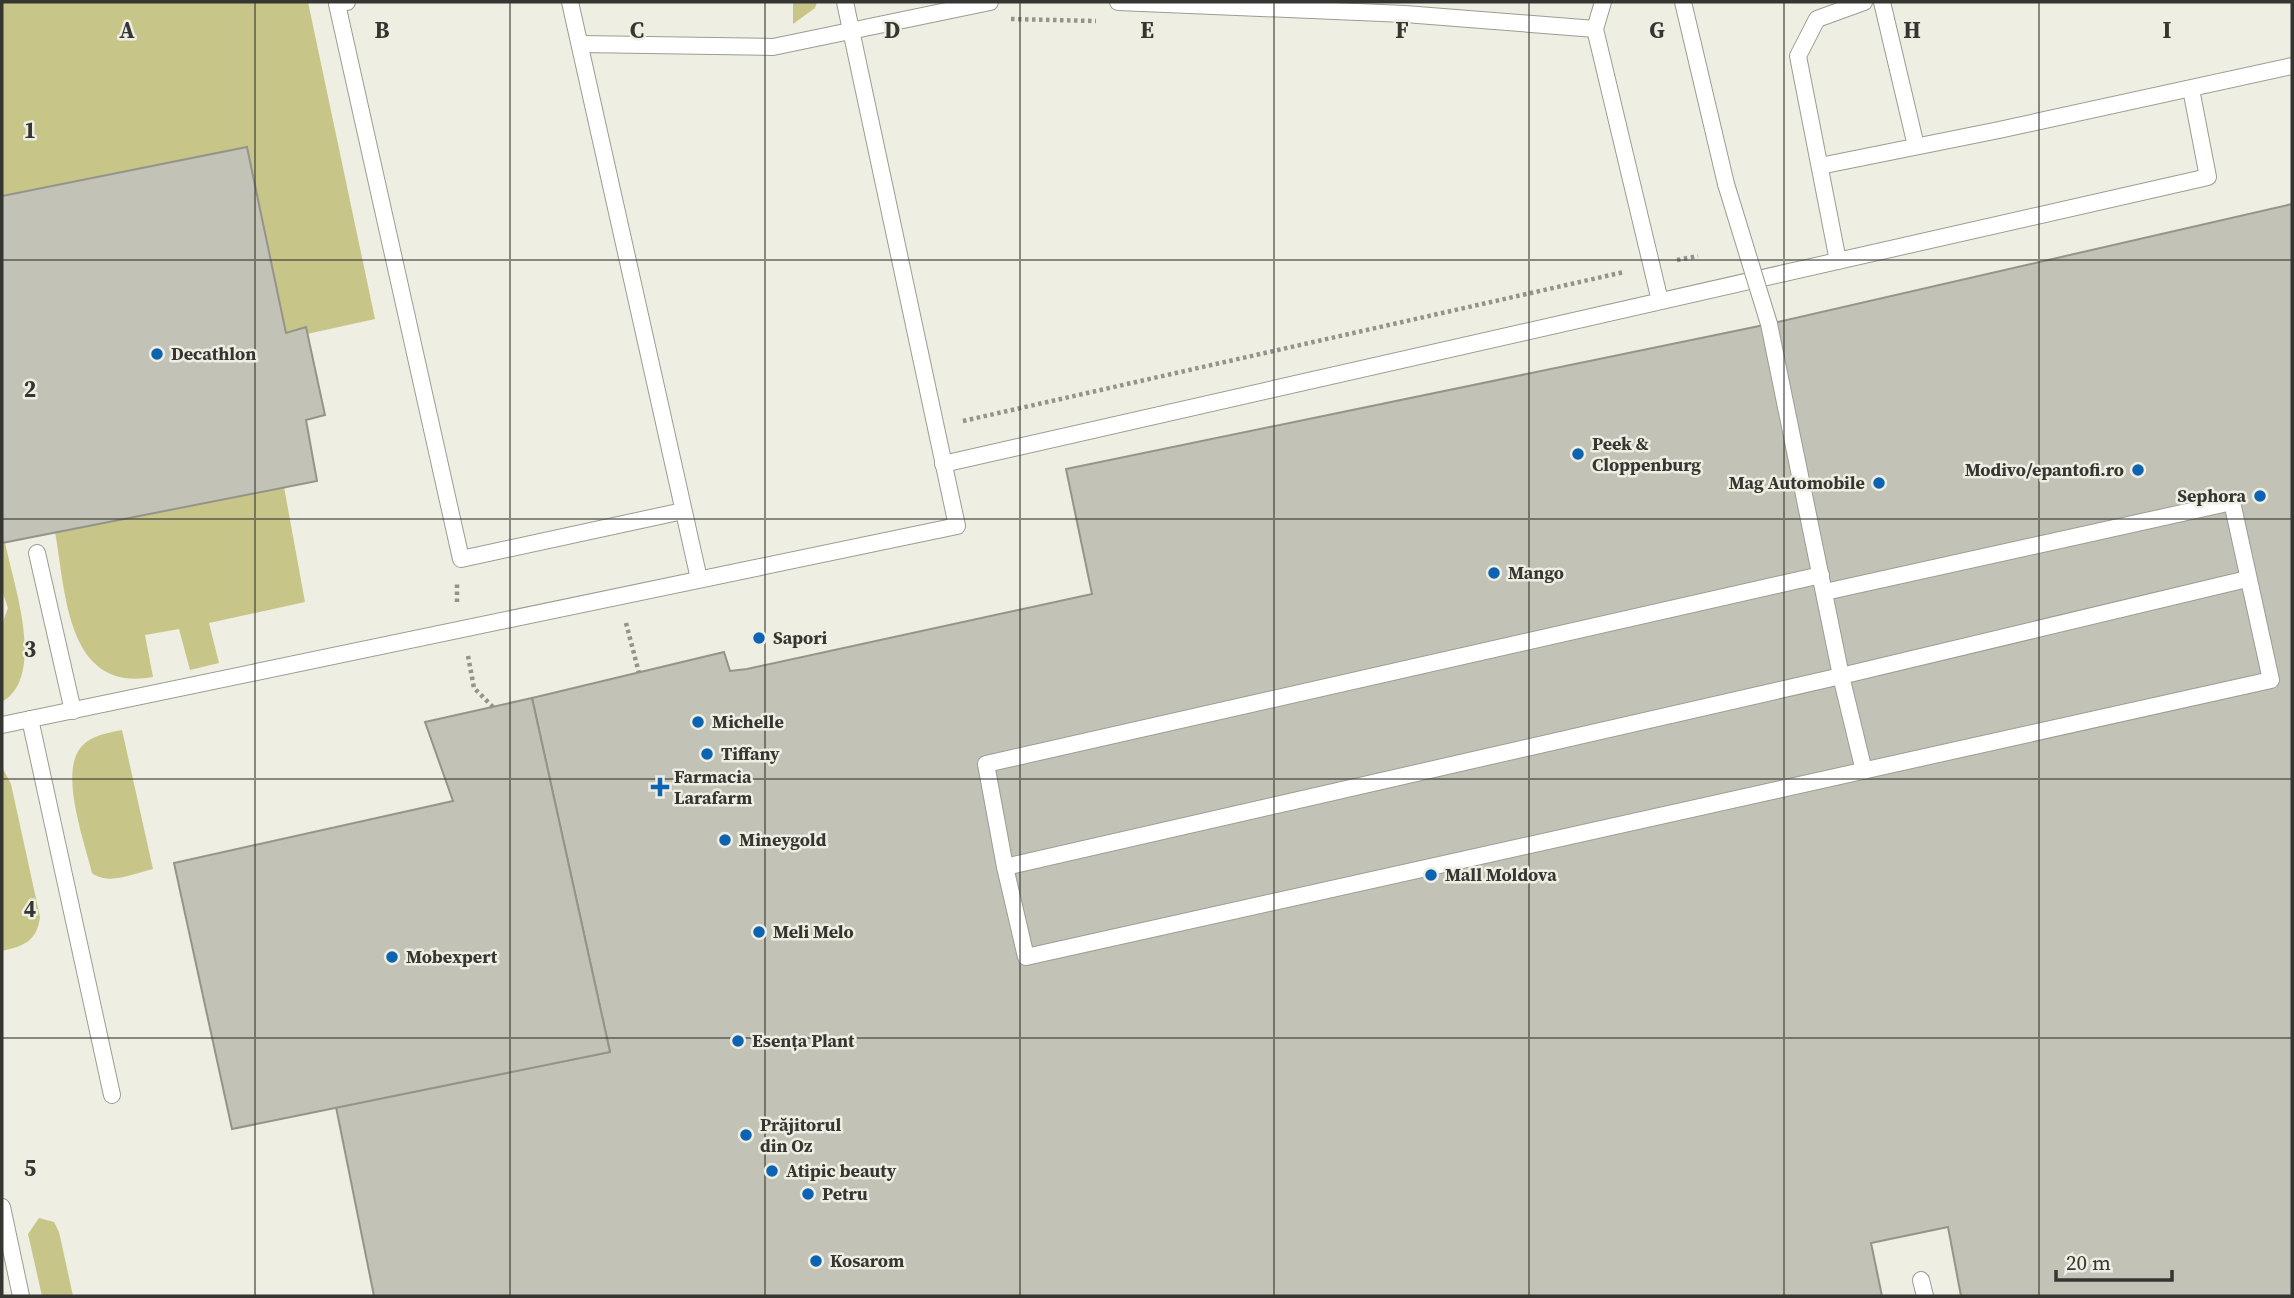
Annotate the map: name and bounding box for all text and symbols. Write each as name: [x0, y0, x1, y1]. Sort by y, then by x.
text: A: [119, 14, 135, 46]
text: B: [375, 14, 390, 46]
text: C: [630, 14, 644, 46]
text: D: [884, 14, 900, 46]
text: E: [1140, 14, 1154, 46]
text: F: [1395, 14, 1409, 46]
text: G: [1649, 14, 1665, 46]
text: H: [1903, 14, 1921, 46]
text: I: [2163, 14, 2172, 46]
text: 1: [24, 114, 36, 146]
place label: Decathlon: [171, 341, 256, 366]
marker: Decathlon: [149, 346, 165, 362]
text: 2: [24, 373, 36, 405]
place label: Peek & Cloppenburg: [1592, 431, 1701, 477]
marker: Peek & Cloppenburg: [1570, 446, 1586, 462]
place label: Modivo/epantofi.ro: [1965, 457, 2124, 482]
marker: Modivo/epantofi.ro: [2130, 462, 2146, 478]
place label: Mag Automobile: [1729, 470, 1865, 495]
marker: Mag Automobile: [1871, 475, 1887, 491]
place label: Sephora: [2177, 483, 2246, 508]
marker: Sephora: [2252, 488, 2268, 504]
place label: Mango: [1508, 560, 1564, 585]
marker: Mango: [1486, 565, 1502, 581]
place label: Sapori: [773, 625, 828, 650]
marker: Sapori: [751, 630, 767, 646]
text: 3: [24, 633, 36, 665]
place label: Michelle: [712, 709, 784, 734]
marker: Michelle: [690, 714, 706, 730]
place label: Tiffany: [721, 741, 780, 766]
marker: Tiffany: [699, 746, 715, 762]
place label: Farmacia Larafarm: [674, 764, 752, 810]
marker: Farmacia Larafarm: [652, 779, 668, 795]
place label: Mineygold: [739, 827, 827, 852]
marker: Mineygold: [717, 832, 733, 848]
place label: Mall Moldova: [1445, 862, 1557, 887]
marker: Mall Moldova: [1423, 867, 1439, 883]
text: 4: [24, 893, 36, 925]
place label: Meli Melo: [773, 919, 854, 944]
marker: Meli Melo: [751, 924, 767, 940]
place label: Mobexpert: [406, 944, 498, 969]
marker: Mobexpert: [384, 949, 400, 965]
place label: Esența Plant: [752, 1028, 855, 1053]
marker: Esența Plant: [730, 1033, 746, 1049]
place label: Prăjitorul din Oz: [760, 1112, 842, 1158]
marker: Prăjitorul din Oz: [738, 1127, 754, 1143]
text: 5: [24, 1152, 36, 1184]
place label: Atipic beauty: [786, 1158, 897, 1183]
marker: Atipic beauty: [764, 1163, 780, 1179]
place label: Petru: [822, 1181, 868, 1206]
marker: Petru: [800, 1186, 816, 1202]
scale bar: [2056, 1238, 2172, 1282]
place label: Kosarom: [830, 1248, 904, 1273]
text: 20 m: [2066, 1248, 2111, 1277]
marker: Kosarom: [808, 1253, 824, 1269]

